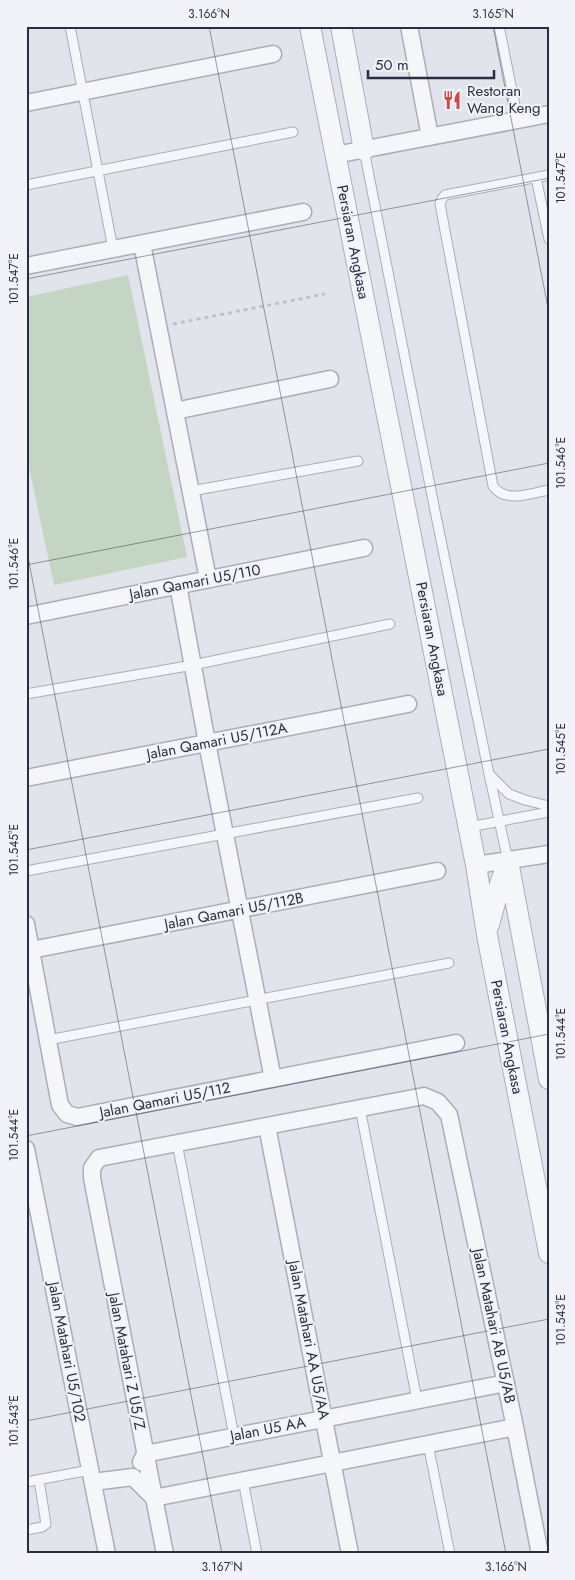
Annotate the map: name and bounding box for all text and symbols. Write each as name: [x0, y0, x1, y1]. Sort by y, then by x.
text: 3.166°N: [188, 5, 230, 23]
text: 3.165°N: [472, 5, 514, 23]
scale bar: [368, 48, 494, 80]
text: 50 m: [375, 54, 409, 76]
place label: Restoran Wang Keng: [467, 80, 541, 119]
restaurant icon: Restoran Wang Keng: [441, 89, 463, 111]
text: 101.547°E: [552, 152, 570, 204]
street label: Persiaran Angkasa: [331, 183, 375, 301]
text: 101.547°E: [5, 253, 23, 305]
text: 101.546°E: [552, 437, 570, 489]
text: 101.546°E: [5, 538, 23, 590]
street label: Jalan Qamari U5/110: [125, 558, 263, 606]
street label: Persiaran Angkasa: [410, 580, 454, 698]
street label: Jalan Qamari U5/112A: [143, 717, 289, 766]
text: 101.545°E: [552, 723, 570, 775]
text: 101.545°E: [5, 824, 23, 876]
street label: Jalan Qamari U5/112B: [161, 887, 305, 936]
street label: Persiaran Angkasa: [485, 978, 529, 1096]
text: 101.544°E: [552, 1008, 570, 1060]
street label: Jalan Qamari U5/112: [96, 1077, 232, 1124]
text: 101.544°E: [5, 1109, 23, 1161]
street label: Jalan Matahari AB U5/AB: [466, 1245, 521, 1405]
street label: Jalan Matahari AA U5/AA: [282, 1257, 335, 1422]
street label: Jalan Matahari U5/102: [42, 1278, 91, 1424]
street label: Jalan Matahari Z U5/Z: [103, 1289, 151, 1431]
text: 101.543°E: [552, 1294, 570, 1346]
text: 101.543°E: [5, 1395, 23, 1447]
street label: Jalan U5 AA: [226, 1411, 308, 1447]
text: 3.167°N: [201, 1558, 243, 1576]
text: 3.166°N: [485, 1558, 527, 1576]

